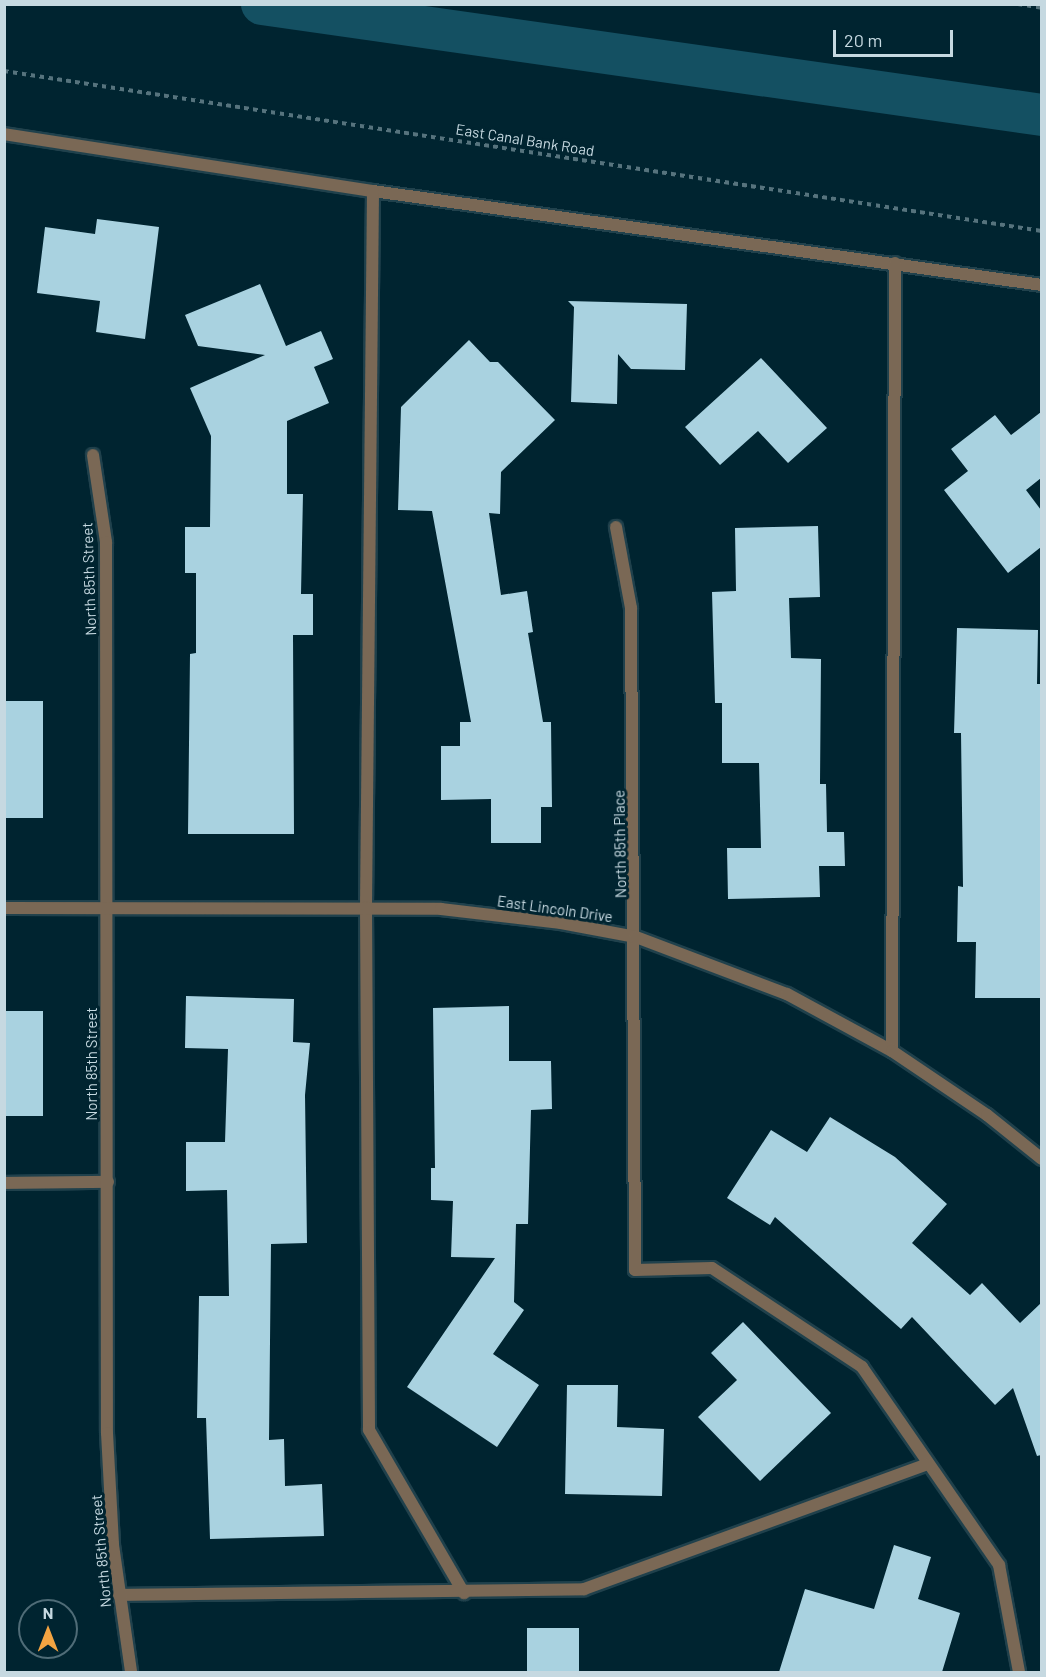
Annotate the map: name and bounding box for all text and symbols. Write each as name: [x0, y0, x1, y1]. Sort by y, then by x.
scale bar: [836, 18, 956, 56]
text: 20 m: [844, 29, 882, 51]
street label: East Canal Bank Road: [454, 120, 596, 160]
street label: North 85th Street: [78, 522, 100, 636]
street label: North 85th Place: [610, 790, 630, 898]
street label: East Lincoln Drive: [496, 892, 614, 926]
street label: North 85th Street: [83, 1007, 101, 1121]
street label: North 85th Street: [87, 1494, 115, 1608]
north arrow: [18, 1599, 78, 1659]
text: N: [43, 1603, 53, 1622]

